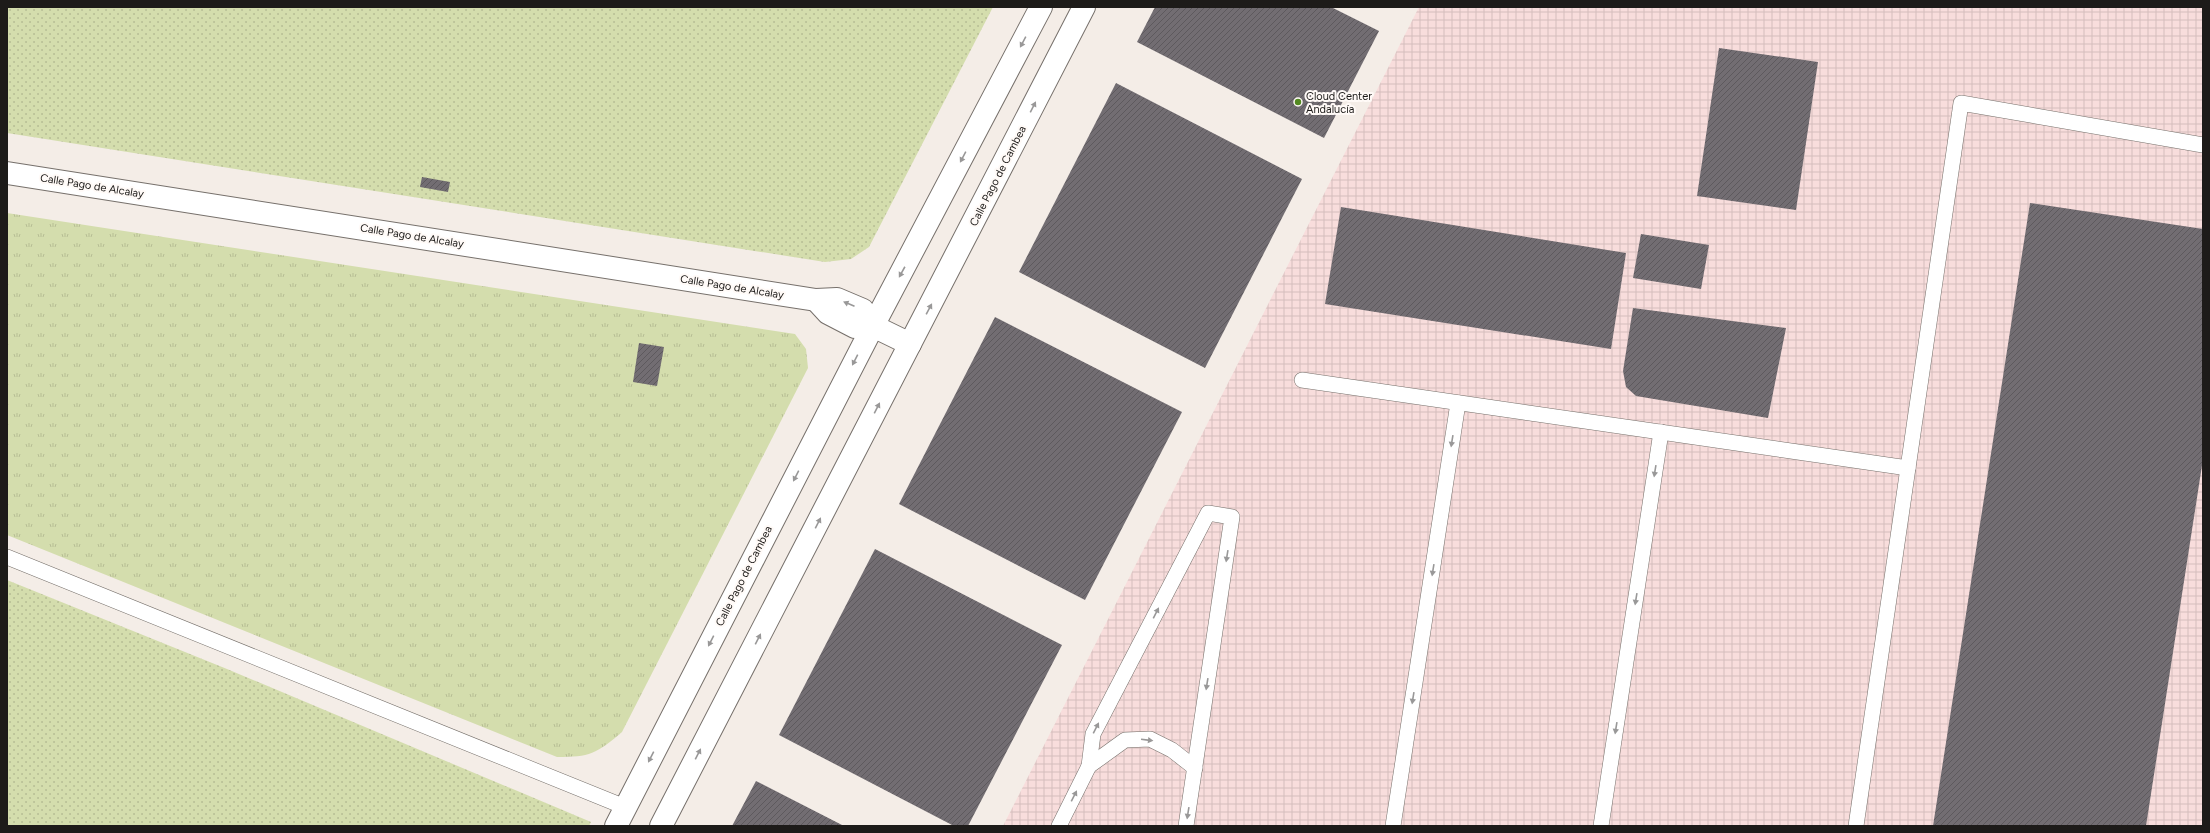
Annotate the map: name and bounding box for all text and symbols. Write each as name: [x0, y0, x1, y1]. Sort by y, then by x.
one-way arrow: [1020, 36, 1026, 47]
place label: Cloud Center Andalucía: [1306, 90, 1372, 116]
marker: Cloud Center Andalucía: [1293, 97, 1303, 107]
one-way arrow: [1030, 101, 1036, 113]
street label: Calle Pago de Cambea: [967, 124, 1029, 228]
one-way arrow: [960, 151, 966, 163]
street label: Calle Pago de Alcalay: [39, 171, 145, 201]
street label: Calle Pago de Alcalay: [359, 221, 465, 251]
one-way arrow: [899, 266, 906, 278]
street label: Calle Pago de Alcalay: [679, 272, 785, 302]
one-way arrow: [843, 301, 855, 308]
one-way arrow: [925, 304, 932, 315]
one-way arrow: [852, 354, 858, 366]
one-way arrow: [874, 402, 881, 413]
one-way arrow: [1449, 435, 1455, 447]
one-way arrow: [1652, 465, 1658, 477]
one-way arrow: [793, 470, 799, 482]
one-way arrow: [815, 517, 821, 529]
street label: Calle Pago de Cambea: [713, 524, 775, 628]
one-way arrow: [1223, 550, 1229, 562]
one-way arrow: [1430, 563, 1436, 576]
one-way arrow: [1633, 593, 1639, 605]
one-way arrow: [1153, 607, 1159, 618]
one-way arrow: [755, 633, 761, 644]
one-way arrow: [708, 636, 714, 647]
one-way arrow: [1204, 678, 1210, 691]
one-way arrow: [1410, 692, 1416, 704]
one-way arrow: [1093, 722, 1099, 734]
one-way arrow: [1613, 722, 1619, 734]
one-way arrow: [1141, 737, 1154, 743]
one-way arrow: [695, 748, 702, 760]
one-way arrow: [648, 751, 655, 763]
one-way arrow: [1071, 790, 1077, 802]
one-way arrow: [1185, 807, 1191, 819]

